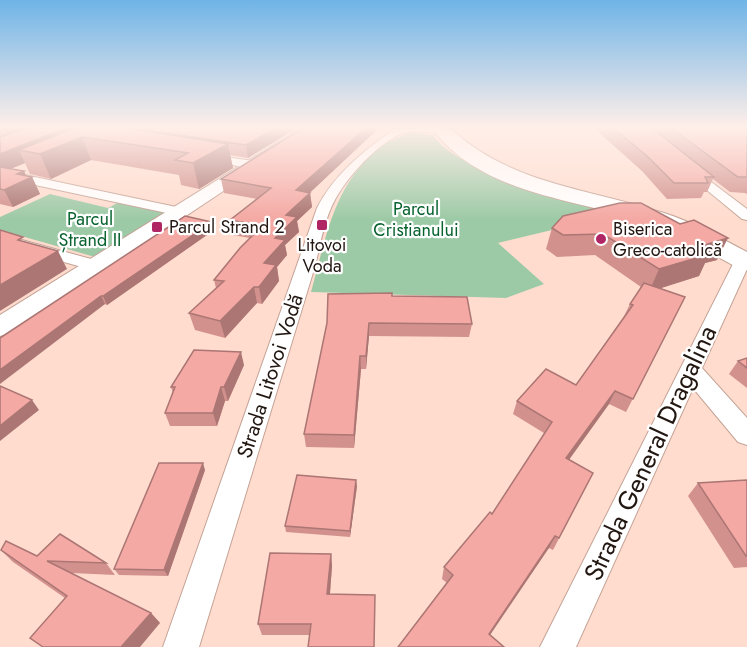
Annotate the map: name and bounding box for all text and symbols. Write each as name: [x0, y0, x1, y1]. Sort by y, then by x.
park label: Parcul Cristianului: [373, 196, 459, 243]
park label: Parcul Ștrand II: [59, 206, 121, 253]
place label: Parcul Strand 2: [169, 214, 285, 240]
place label: Biserica Greco-catolică: [613, 216, 722, 263]
marker: Litovoi Voda: [315, 218, 329, 232]
marker: Parcul Strand 2: [150, 220, 164, 234]
place label: Litovoi Voda: [298, 232, 346, 279]
marker: Biserica Greco-catolică: [594, 232, 608, 246]
street label: Strada Litovoi Vodă: [229, 290, 311, 462]
street label: Strada General Dragalina: [574, 319, 726, 587]

